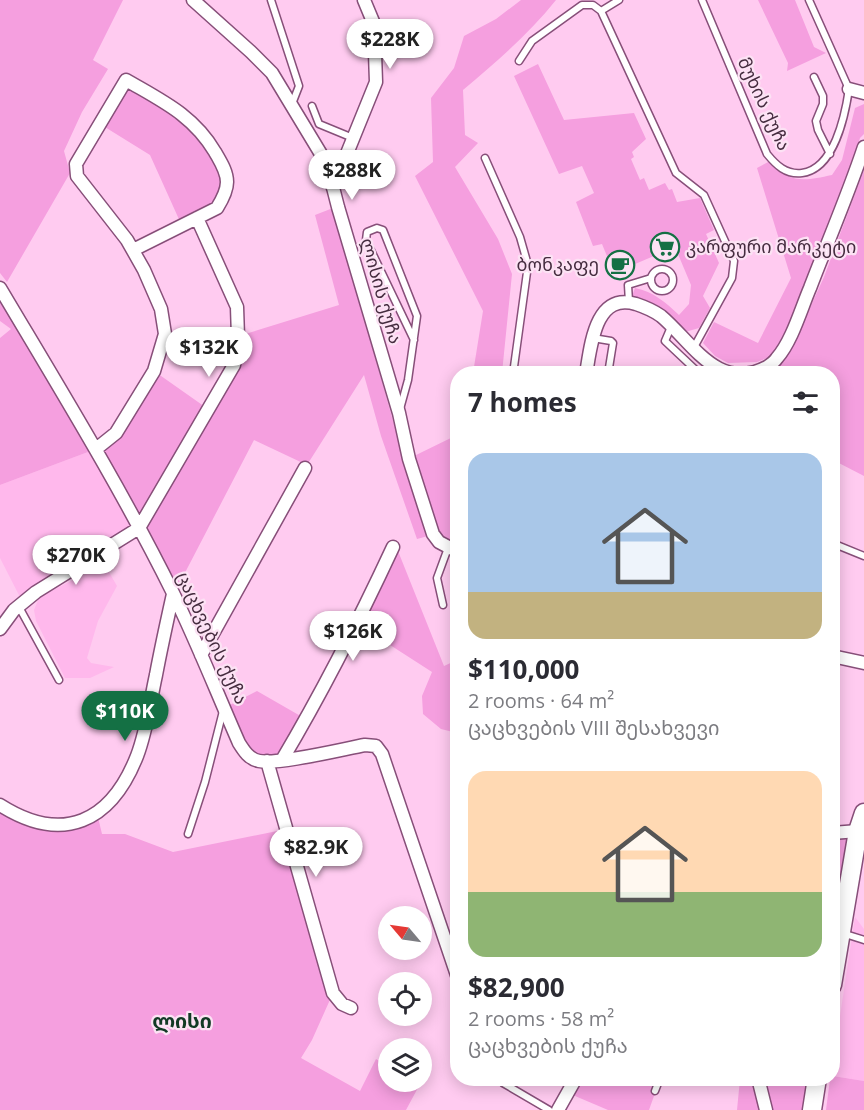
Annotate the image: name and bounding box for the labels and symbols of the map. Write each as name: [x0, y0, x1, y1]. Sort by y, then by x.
pin: $228K: [348, 19, 432, 70]
street label: მუხის ქუჩა: [733, 53, 797, 154]
pin: $288K: [310, 150, 394, 201]
supermarket icon: კარფური მარკეტი: [649, 231, 681, 263]
place label: კარფური მარკეტი: [686, 234, 856, 258]
street label: ლისის ქუჩა: [355, 235, 408, 346]
cafe icon: ბონკაფე: [604, 249, 636, 281]
place label: ბონკაფე: [517, 252, 599, 276]
pin: $132K: [167, 327, 251, 378]
pin: $270K: [34, 535, 118, 586]
street label: ცაცხვების ქუჩა: [172, 567, 254, 708]
pin: $126K: [311, 611, 395, 662]
pin: $110K: [83, 691, 167, 742]
pin: $82.9K: [267, 827, 365, 878]
north arrow: [378, 906, 432, 960]
district label: ლისი: [152, 1007, 212, 1034]

